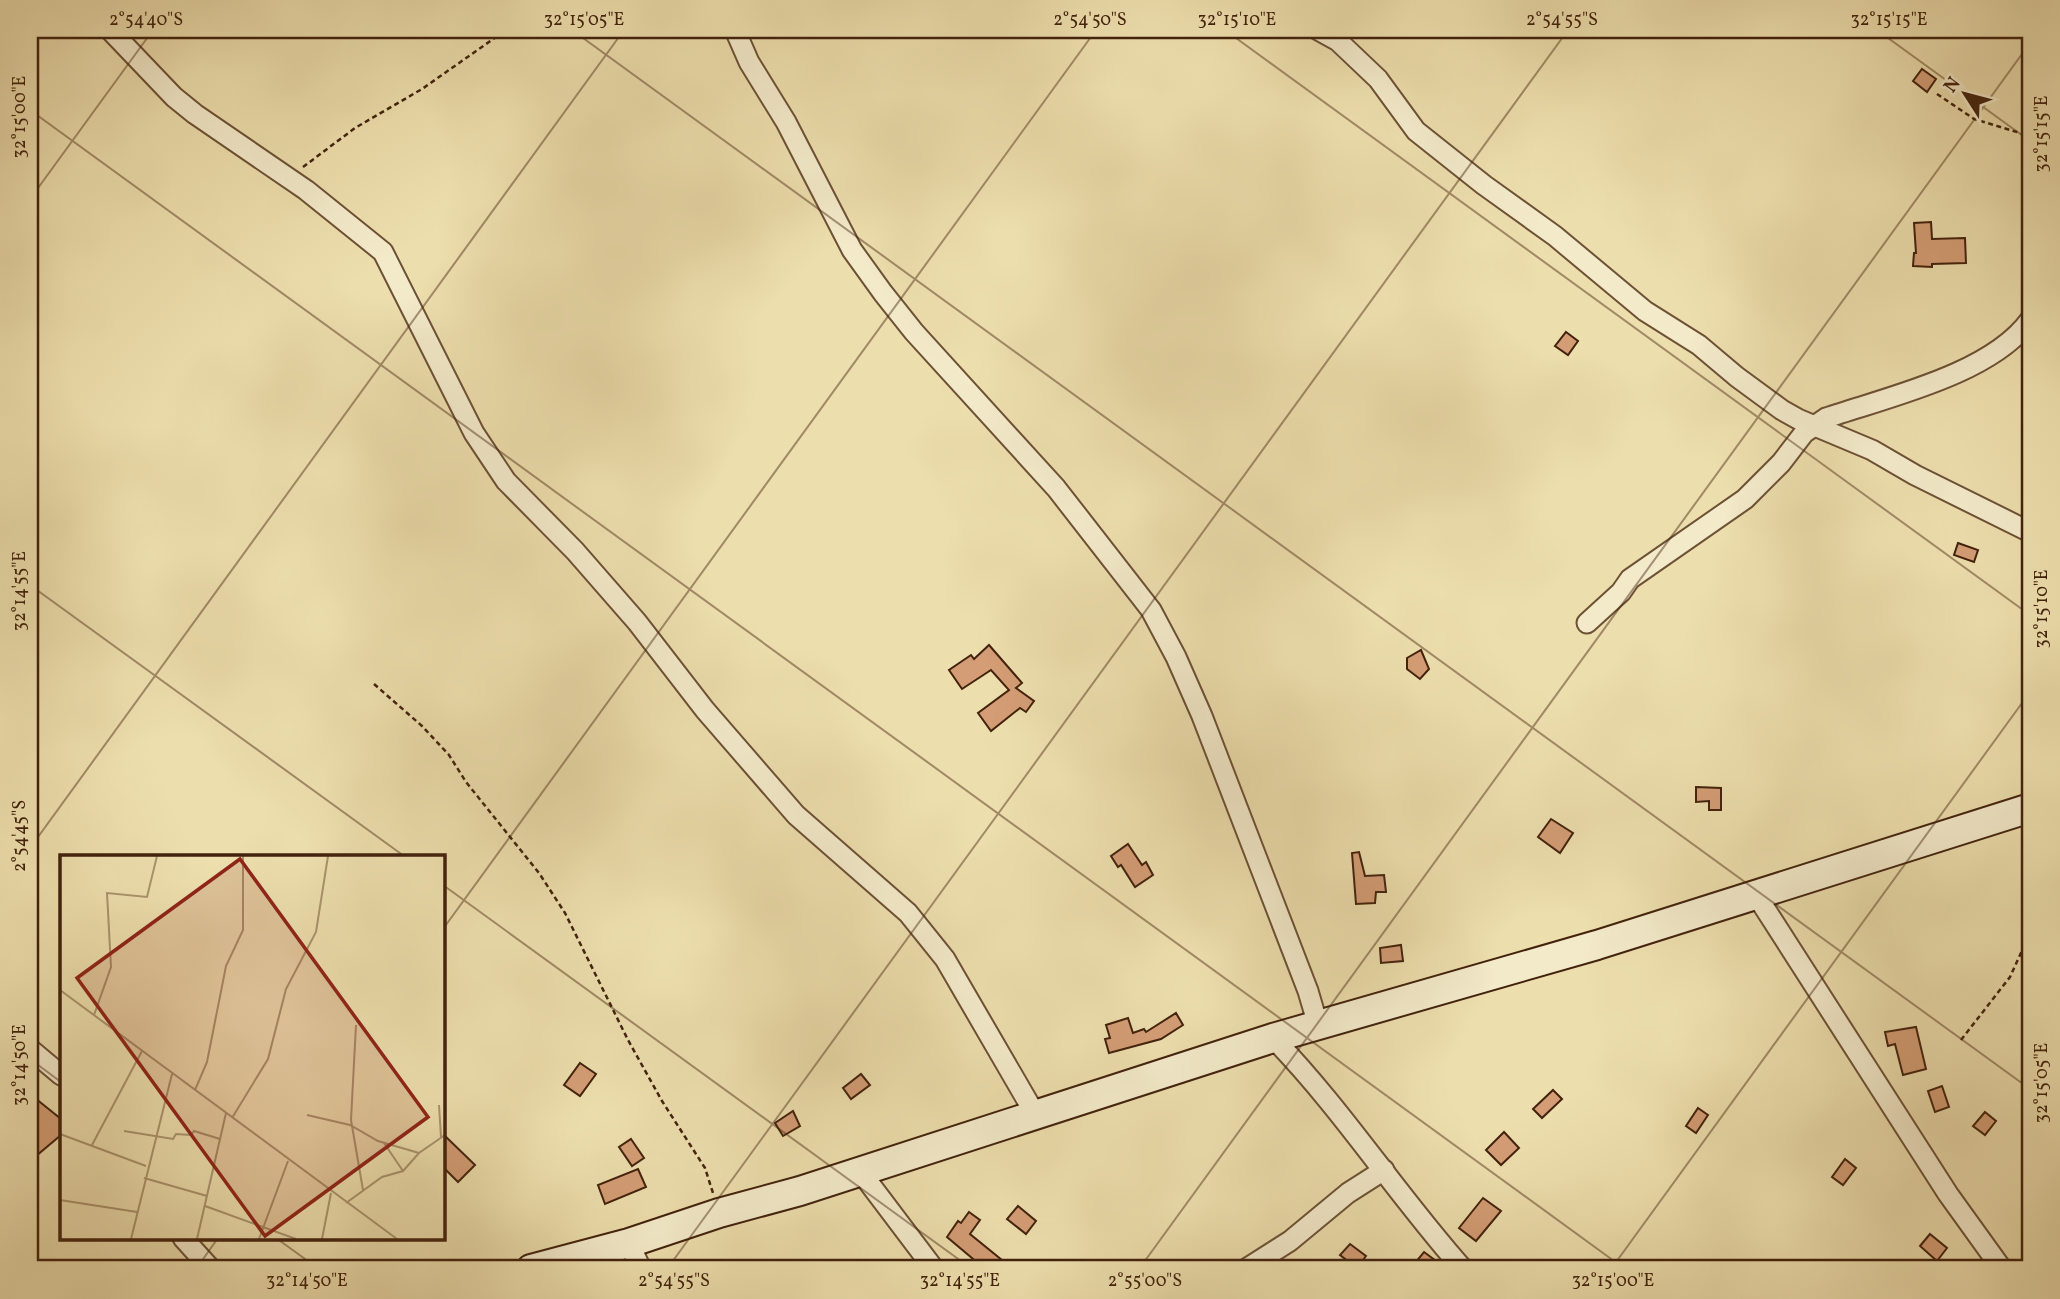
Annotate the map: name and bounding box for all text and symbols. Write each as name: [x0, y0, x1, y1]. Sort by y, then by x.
text: 2°54'40"S: [109, 8, 183, 33]
text: 32°15'05"E: [544, 8, 624, 33]
text: 2°54'50"S: [1053, 8, 1127, 33]
text: 32°15'10"E: [1198, 8, 1277, 33]
text: 2°54'55"S: [1526, 8, 1598, 33]
text: 32°15'15"E: [1850, 8, 1928, 33]
north arrow: [1930, 60, 2000, 130]
text: N: [1938, 72, 1968, 98]
text: 32°15'00"E: [8, 75, 33, 158]
text: 32°15'15"E: [2030, 95, 2055, 173]
text: 32°14'55"E: [8, 551, 33, 631]
text: 32°15'10"E: [2030, 569, 2055, 648]
text: 2°54'45"S: [8, 800, 33, 872]
inset map: [60, 855, 444, 1240]
text: 32°14'50"E: [8, 1024, 33, 1106]
text: 32°15'05"E: [2030, 1043, 2055, 1123]
text: 32°14'50"E: [266, 1269, 348, 1294]
text: 2°54'55"S: [638, 1269, 710, 1294]
text: 32°14'55"E: [920, 1269, 1000, 1294]
text: 2°55'00"S: [1108, 1269, 1182, 1294]
text: 32°15'00"E: [1572, 1269, 1655, 1294]

